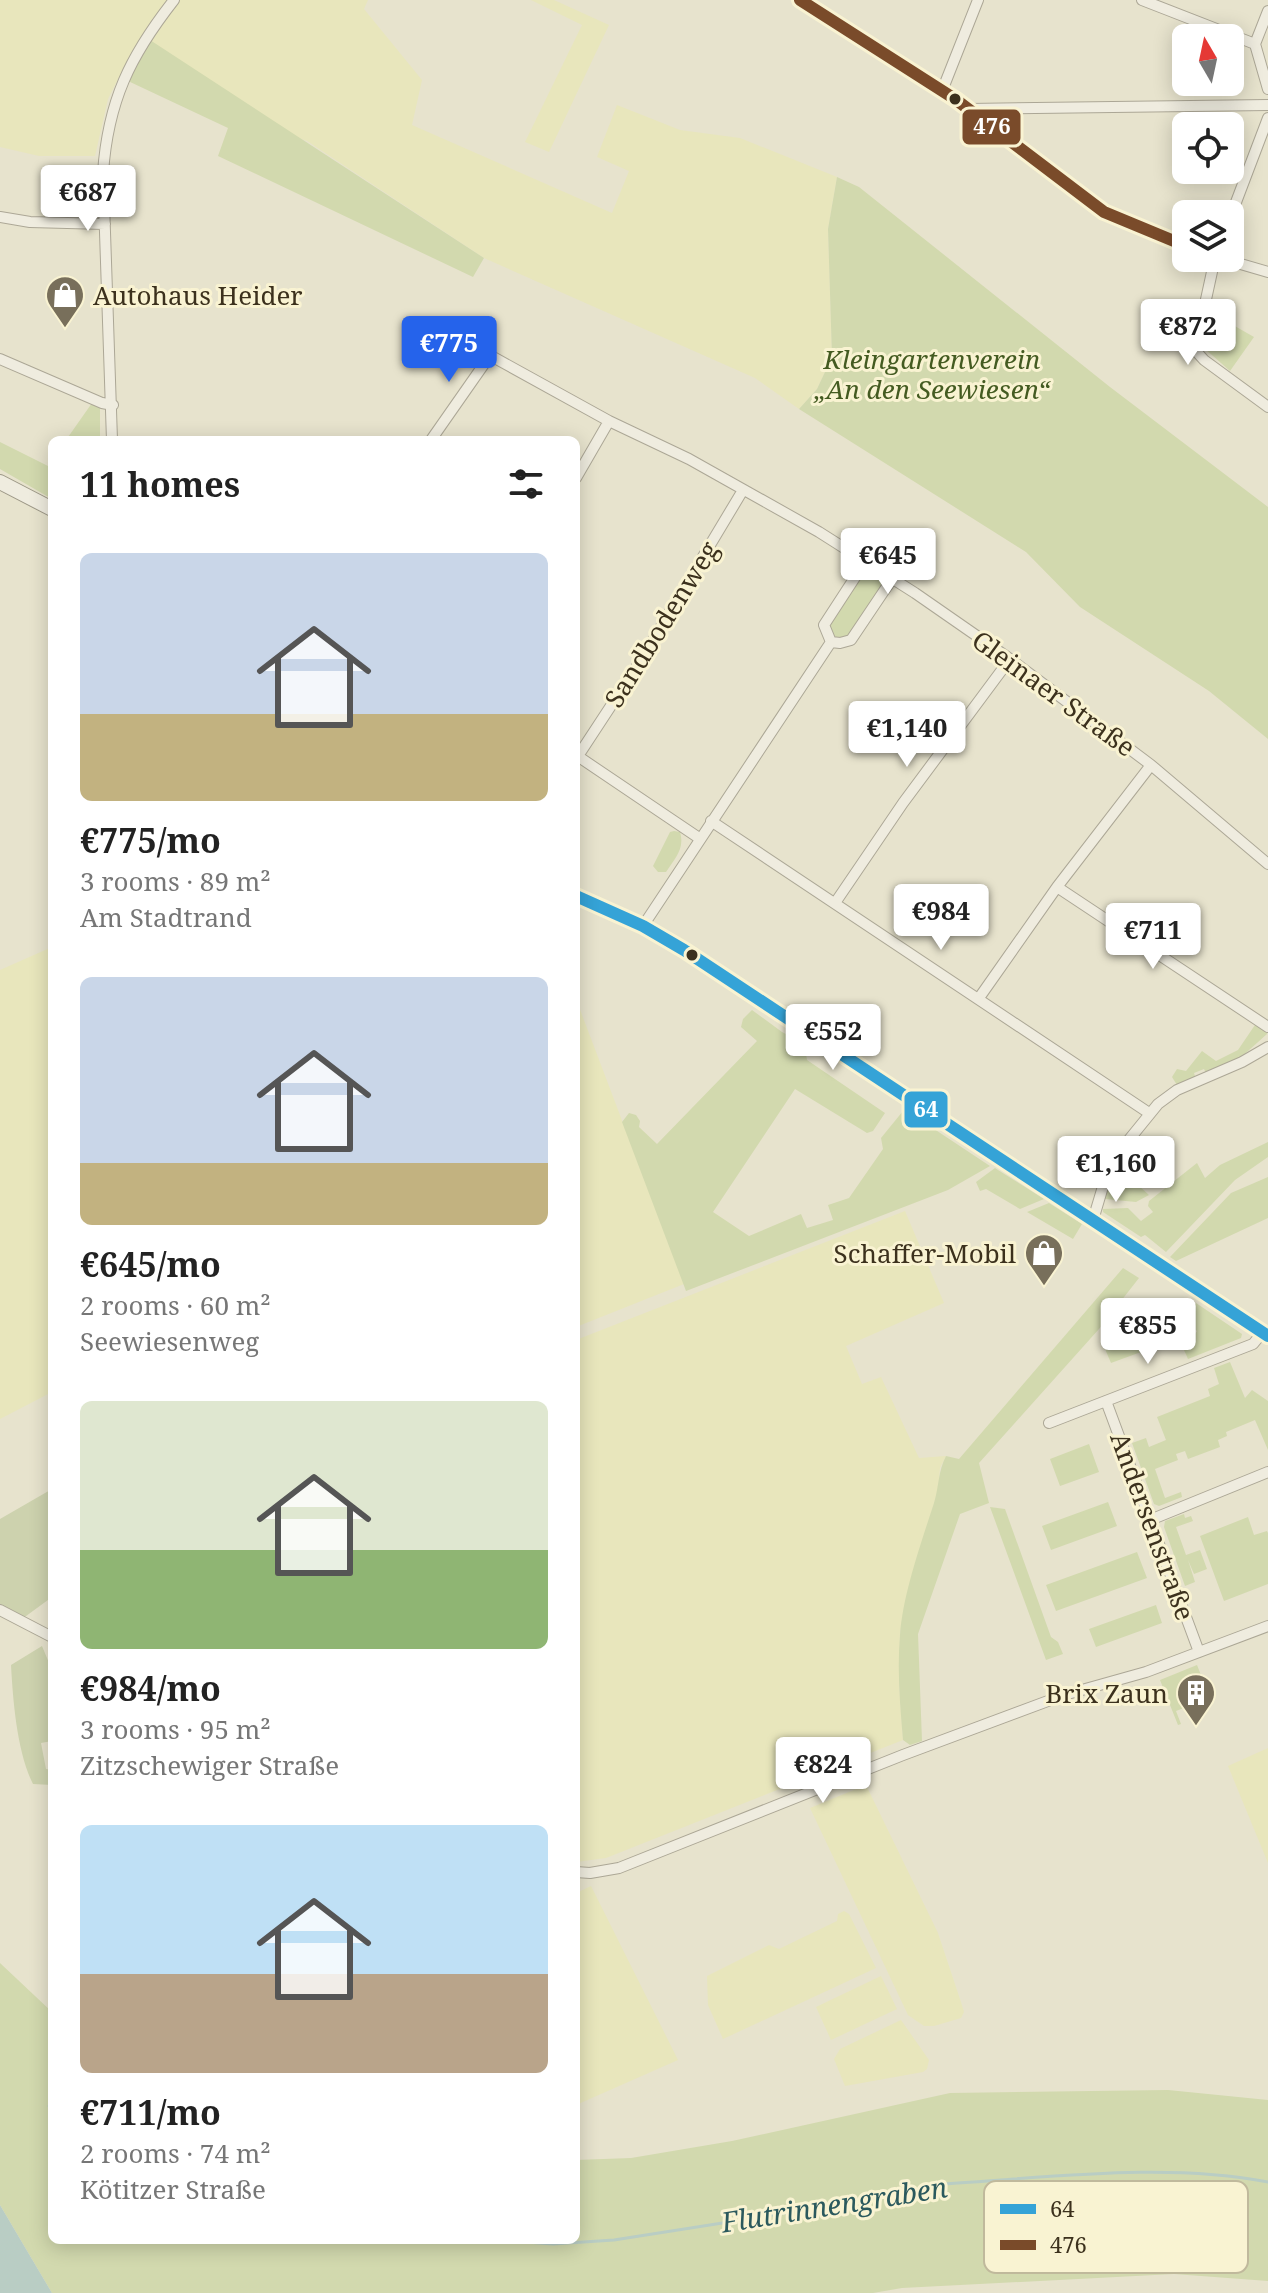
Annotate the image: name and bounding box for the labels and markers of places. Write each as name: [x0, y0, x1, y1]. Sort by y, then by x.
unlabelled marker: [947, 91, 963, 107]
pin: €687: [41, 165, 135, 233]
shop icon: Autohaus Heider: [44, 274, 86, 329]
place label: Autohaus Heider: [93, 277, 303, 313]
pin: €872: [1141, 299, 1235, 367]
pin: €775: [402, 316, 496, 384]
pin: €645: [841, 528, 935, 596]
pin: €1,140: [842, 701, 972, 769]
pin: €984: [894, 884, 988, 952]
pin: €711: [1106, 903, 1200, 971]
unlabelled marker: [684, 947, 700, 963]
pin: €552: [786, 1004, 880, 1072]
pin: €1,160: [1051, 1136, 1181, 1204]
shop icon: Schaffer-Mobil: [1023, 1232, 1065, 1287]
place label: Schaffer-Mobil: [834, 1235, 1016, 1271]
pin: €855: [1101, 1298, 1195, 1366]
building icon: Brix Zaun: [1175, 1672, 1217, 1727]
place label: Brix Zaun: [1045, 1675, 1168, 1711]
pin: €824: [776, 1737, 870, 1805]

